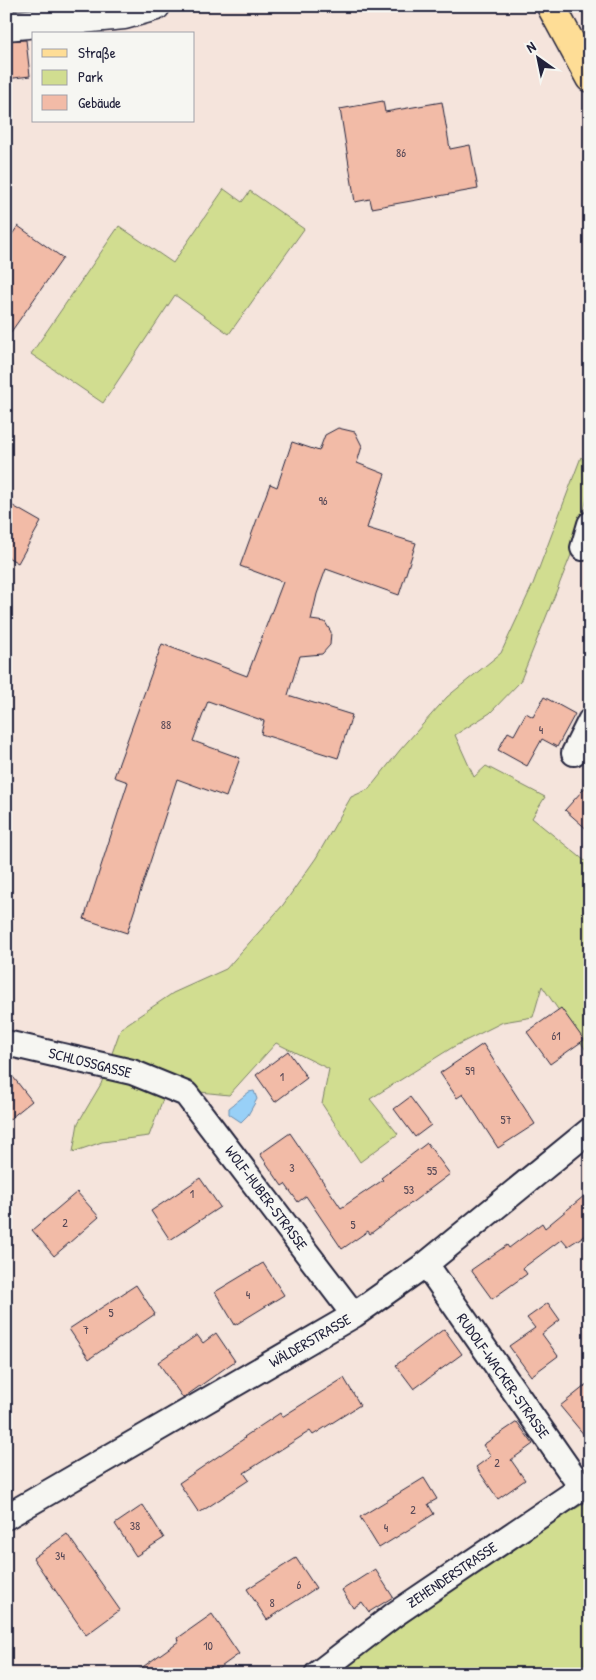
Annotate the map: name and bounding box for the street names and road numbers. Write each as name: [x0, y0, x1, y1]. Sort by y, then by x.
street label: SCHLOSSGASSE: [46, 1042, 134, 1083]
street label: WOLF-HUBER-STRASSE: [220, 1141, 313, 1254]
street label: WÄLDERSTRASSE: [265, 1309, 355, 1372]
street label: RUDOLF-WACKER-STRASSE: [452, 1309, 555, 1443]
street label: ZEHENDERSTRASSE: [402, 1536, 501, 1613]

